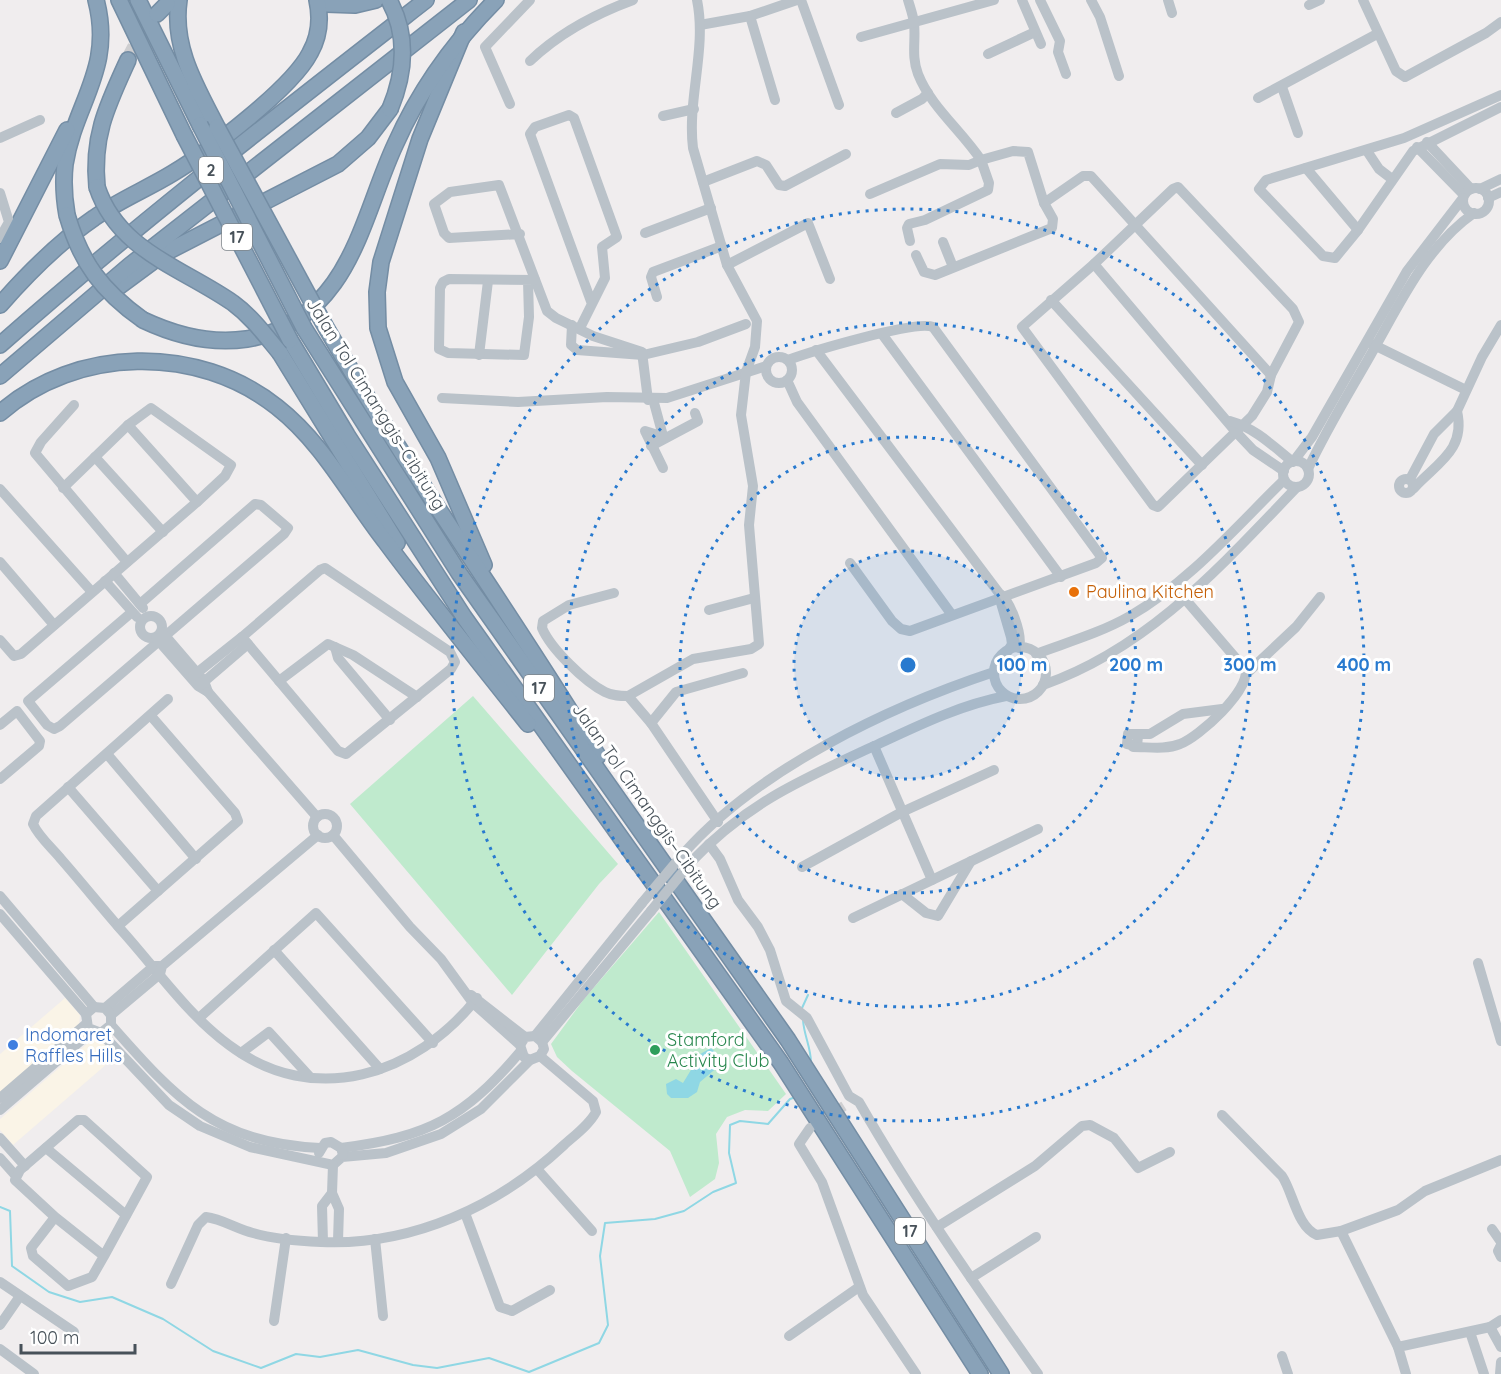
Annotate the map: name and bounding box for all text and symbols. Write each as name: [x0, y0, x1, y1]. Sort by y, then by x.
road number: 2: [199, 157, 223, 183]
road number: 17: [222, 224, 252, 250]
street label: Jalan Tol Cimanggis–Cibitung: [302, 293, 451, 514]
place label: Paulina Kitchen: [1086, 580, 1214, 603]
marker: Paulina Kitchen: [1067, 585, 1081, 599]
text: 100 m: [997, 653, 1047, 676]
text: 200 m: [1109, 653, 1163, 676]
text: 300 m: [1223, 653, 1277, 676]
text: 400 m: [1337, 653, 1391, 676]
centre of rings: [898, 655, 918, 675]
road number: 17: [524, 675, 554, 701]
street label: Jalan Tol Cimanggis–Cibitung: [567, 698, 727, 913]
place label: Indomaret Raffles Hills: [25, 1023, 122, 1067]
place label: Stamford Activity Club: [667, 1028, 770, 1072]
marker: Indomaret Raffles Hills: [6, 1038, 20, 1052]
marker: Stamford Activity Club: [648, 1043, 662, 1057]
road number: 17: [895, 1218, 925, 1244]
scale bar: [21, 1317, 135, 1355]
text: 100 m: [30, 1326, 79, 1349]

